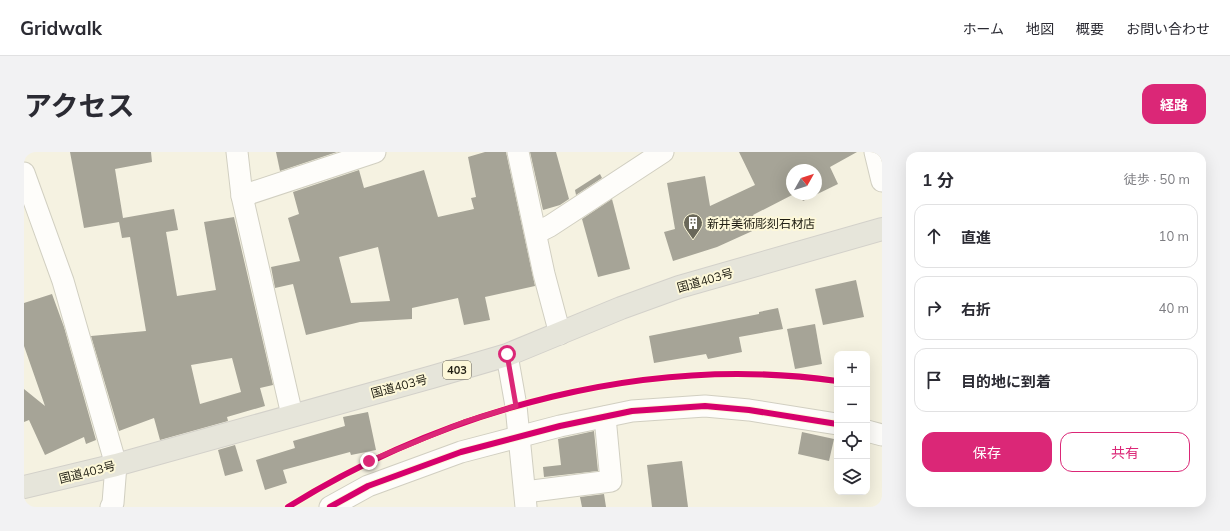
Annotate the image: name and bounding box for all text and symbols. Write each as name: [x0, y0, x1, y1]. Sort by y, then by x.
text: Gridwalk: [20, 16, 102, 40]
text: ホーム: [962, 20, 1004, 38]
text: 地図: [1026, 20, 1054, 38]
text: 概要: [1076, 20, 1104, 38]
text: お問い合わせ: [1126, 20, 1210, 38]
button: 経路: [1142, 84, 1206, 124]
text: アクセス: [24, 88, 135, 123]
north arrow: [786, 164, 822, 200]
text: 1 分: [922, 169, 954, 190]
text: 徒歩 · 50 m: [1124, 171, 1190, 187]
building icon: 新井美術彫刻石材店: [682, 212, 704, 240]
place label: 新井美術彫刻石材店: [707, 216, 815, 231]
icon: ahead: [923, 225, 945, 247]
text: 直進: [961, 228, 991, 247]
text: 10 m: [1159, 228, 1189, 244]
street label: 国道403号: [675, 265, 735, 295]
icon: right: [923, 297, 945, 319]
text: 右折: [961, 300, 991, 319]
text: 40 m: [1159, 300, 1189, 316]
route start: [498, 345, 516, 363]
map controls: [834, 351, 870, 495]
button: +: [834, 351, 870, 387]
road number: 403: [443, 361, 471, 379]
icon: arrive: [923, 369, 945, 391]
street label: 国道403号: [369, 371, 429, 401]
text: 目的地に到着: [961, 372, 1051, 391]
button: −: [834, 387, 870, 423]
button: locate: [834, 423, 870, 459]
button: 保存: [922, 432, 1052, 472]
button: 共有: [1060, 432, 1190, 472]
route end: [360, 452, 378, 470]
street label: 国道403号: [57, 458, 117, 486]
button: layers: [834, 459, 870, 495]

